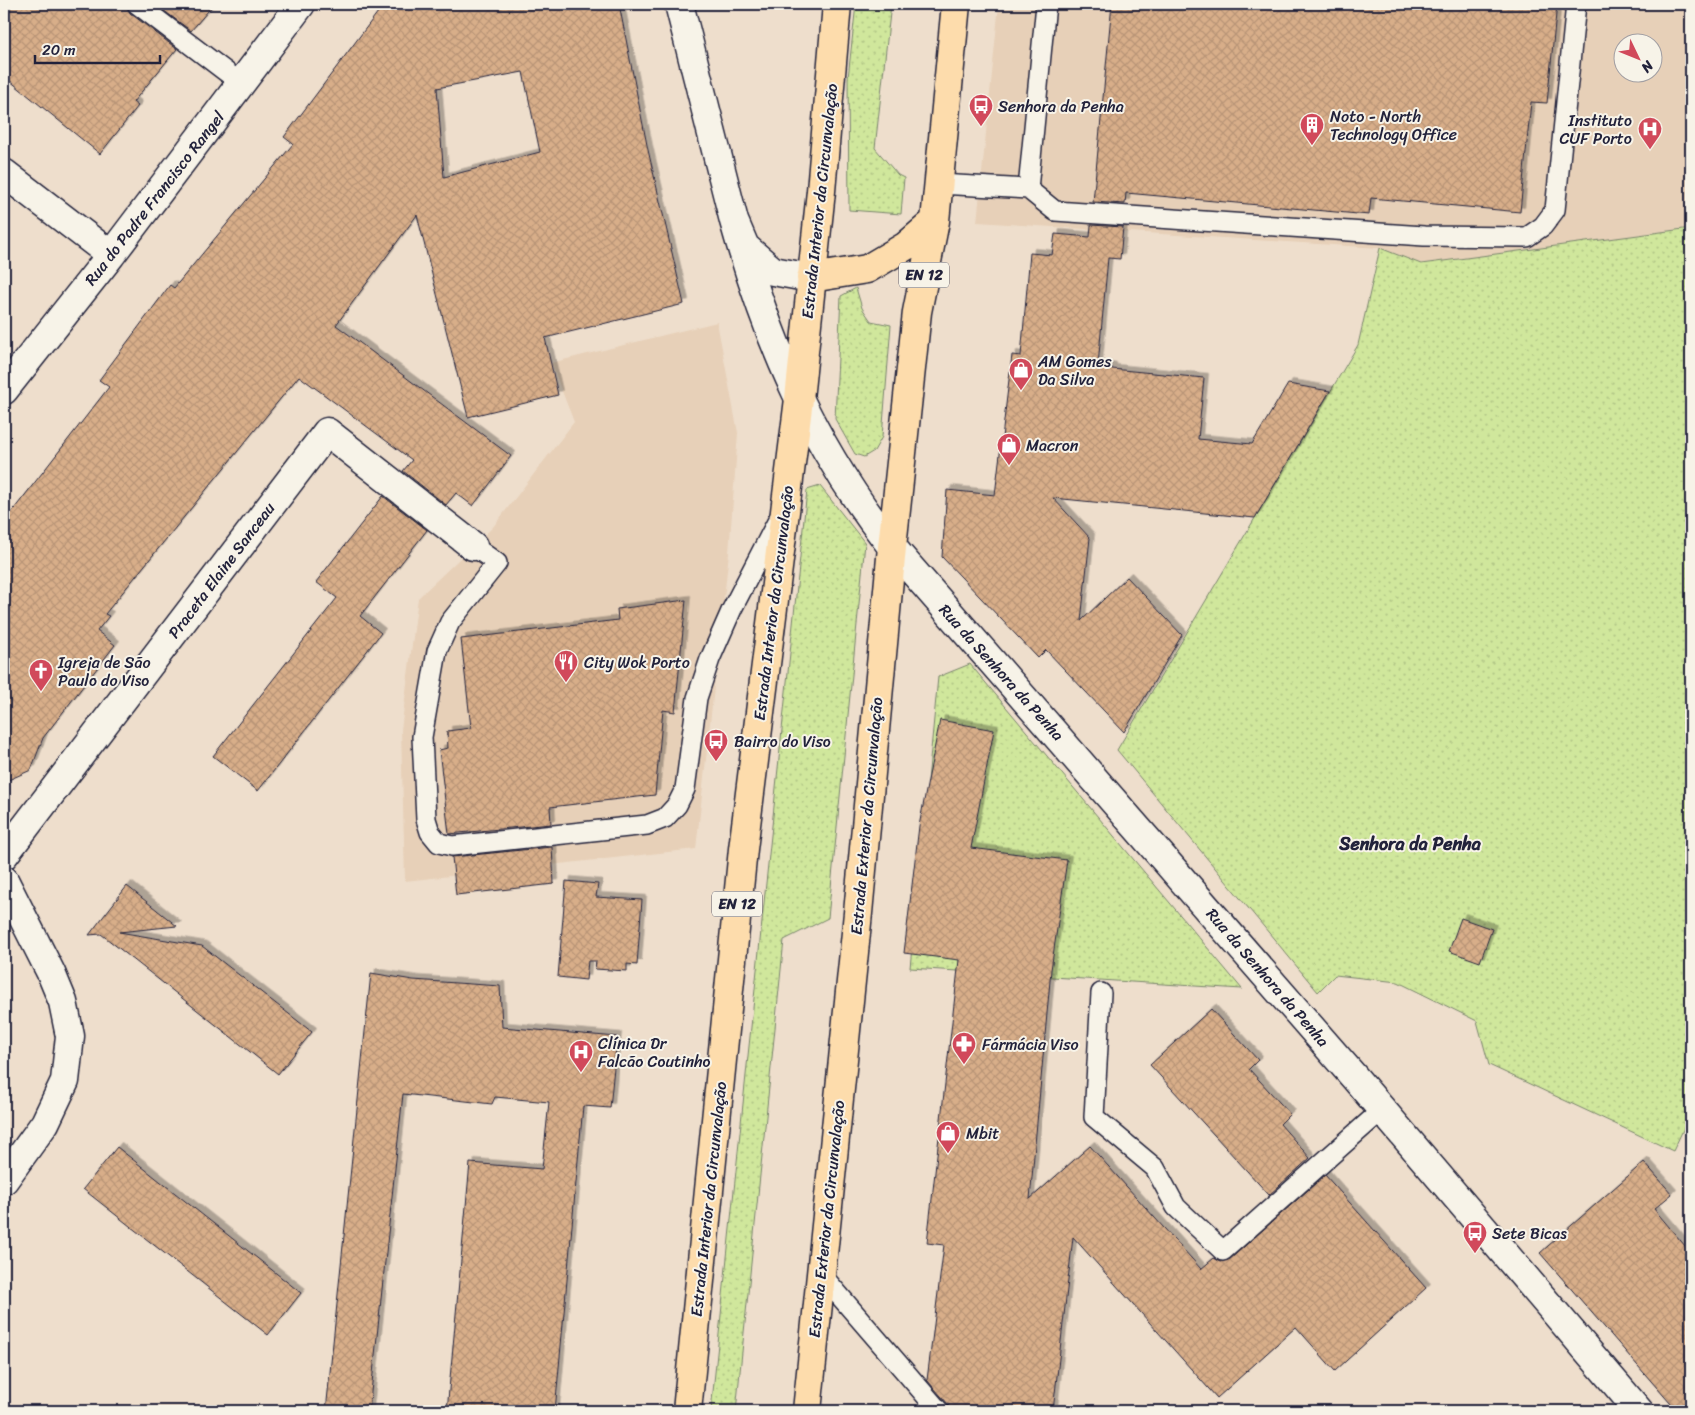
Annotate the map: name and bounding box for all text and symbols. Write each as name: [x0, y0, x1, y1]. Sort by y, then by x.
scale bar: [35, 32, 160, 64]
north arrow: [1612, 32, 1662, 82]
text: 20 m: [42, 37, 76, 63]
text: N: [1634, 54, 1660, 79]
street label: Estrada Interior da Circunvalação: [793, 82, 846, 320]
place label: Senhora da Penha: [998, 92, 1124, 121]
bus stop icon: Senhora da Penha: [968, 93, 994, 127]
place label: Noto - North Technology Office: [1330, 102, 1457, 149]
street label: Rua do Padre Francisco Rangel: [77, 104, 232, 292]
place label: Instituto CUF Porto: [1560, 106, 1632, 153]
building icon: Noto - North Technology Office: [1299, 112, 1325, 146]
hospital icon: Instituto CUF Porto: [1637, 116, 1663, 150]
road number: EN 12: [899, 262, 949, 288]
place label: AM Gomes Da Silva: [1037, 347, 1112, 394]
shop icon: AM Gomes Da Silva: [1008, 357, 1034, 391]
place label: Macron: [1026, 431, 1079, 460]
shop icon: Macron: [996, 432, 1022, 466]
street label: Estrada Interior da Circunvalação: [745, 484, 802, 722]
street label: Praceta Elaine Sanceau: [160, 495, 283, 645]
street label: Rua da Senhora da Penha: [932, 597, 1072, 748]
place label: Igreja de São Paulo do Viso: [57, 648, 151, 695]
place label: City Wok Porto: [584, 648, 690, 677]
restaurant icon: City Wok Porto: [553, 649, 579, 683]
church icon: Igreja de São Paulo do Viso: [28, 658, 54, 692]
street label: Estrada Exterior da Circunvalação: [842, 696, 891, 936]
place label: Bairro do Viso: [734, 727, 831, 756]
bus stop icon: Bairro do Viso: [703, 728, 729, 762]
district label: Senhora da Penha: [1338, 828, 1482, 860]
road number: EN 12: [712, 892, 762, 916]
street label: Rua da Senhora da Penha: [1199, 901, 1337, 1054]
place label: Clínica Dr Falcão Coutinho: [598, 1029, 711, 1076]
place label: Fármácia Viso: [982, 1030, 1079, 1059]
pharmacy icon: Fármácia Viso: [951, 1031, 977, 1065]
hospital icon: Clínica Dr Falcão Coutinho: [568, 1039, 594, 1073]
street label: Estrada Interior da Circunvalação: [682, 1080, 735, 1318]
street label: Estrada Exterior da Circunvalação: [800, 1099, 853, 1339]
place label: Mbit: [966, 1119, 999, 1148]
shop icon: Mbit: [935, 1120, 961, 1154]
place label: Sete Bicas: [1492, 1219, 1567, 1248]
bus stop icon: Sete Bicas: [1462, 1220, 1488, 1254]

